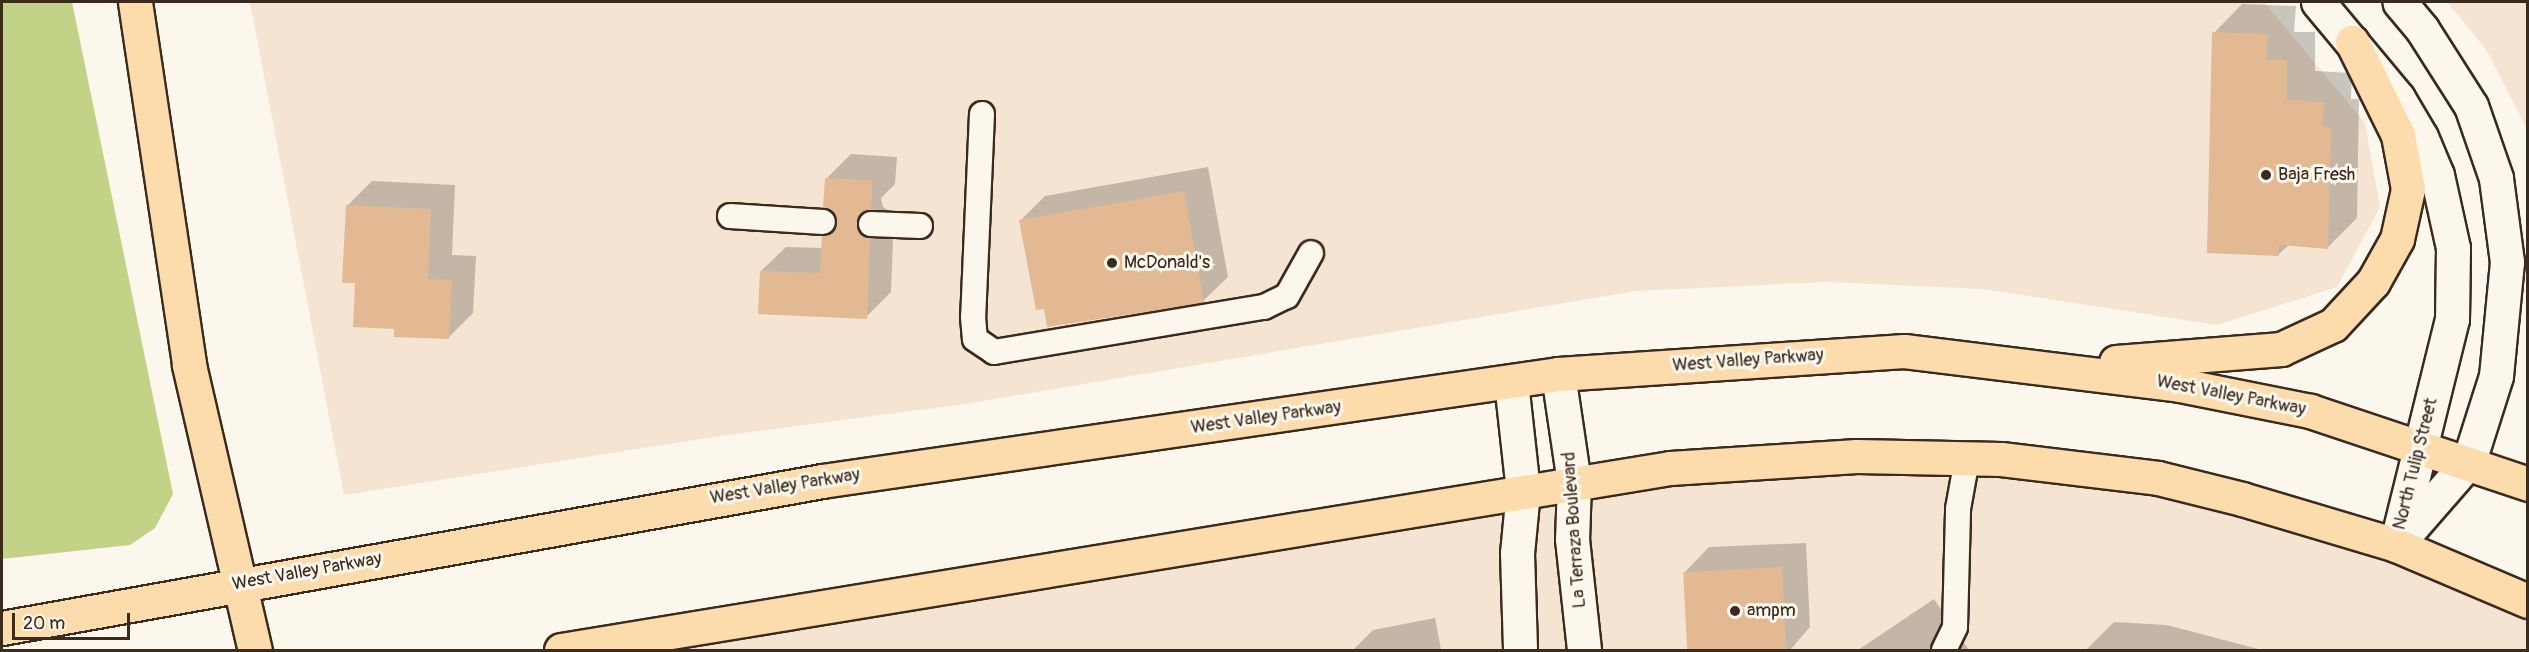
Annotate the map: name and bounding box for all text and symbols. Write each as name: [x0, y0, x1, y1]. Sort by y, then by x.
place label: Baja Fresh: [2278, 164, 2355, 186]
marker: Baja Fresh: [2259, 168, 2273, 182]
place label: McDonald's: [1124, 252, 1210, 274]
marker: McDonald's: [1105, 256, 1119, 270]
street label: West Valley Parkway: [1672, 345, 1824, 377]
street label: West Valley Parkway: [2155, 371, 2307, 421]
street label: North Tulip Street: [2389, 396, 2443, 532]
street label: West Valley Parkway: [1190, 397, 1342, 439]
street label: La Terraza Boulevard: [1559, 451, 1591, 609]
street label: West Valley Parkway: [709, 464, 861, 510]
street label: West Valley Parkway: [231, 548, 383, 596]
place label: ampm: [1747, 600, 1796, 622]
scale bar: [15, 601, 134, 639]
marker: ampm: [1728, 604, 1742, 618]
text: 20 m: [23, 612, 65, 635]

